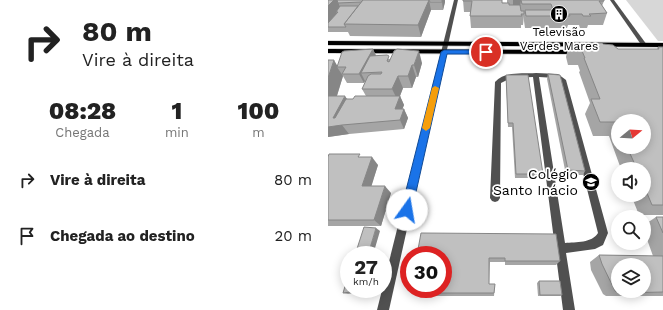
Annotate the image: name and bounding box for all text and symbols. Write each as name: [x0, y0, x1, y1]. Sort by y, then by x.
building icon: Televisão Verdes Mares: [549, 4, 569, 24]
text: 80 m: [82, 15, 152, 48]
icon: right: [16, 16, 68, 68]
place label: Televisão Verdes Mares: [520, 25, 598, 53]
pin: [469, 35, 503, 69]
icon: arrive: [475, 41, 497, 63]
text: Vire à direita: [82, 49, 194, 70]
text: 08:28: [49, 97, 116, 125]
text: 1: [171, 97, 182, 125]
text: 100: [237, 97, 279, 125]
north arrow: [611, 114, 651, 154]
map controls: [611, 114, 651, 298]
text: Chegada: [55, 125, 110, 140]
text: min: [165, 125, 189, 140]
text: m: [252, 125, 265, 140]
button: sound: [611, 162, 651, 202]
place label: Colégio Santo Inácio: [493, 166, 578, 198]
icon: right: [16, 169, 38, 191]
text: Vire à direita: [50, 171, 145, 189]
text: 80 m: [274, 171, 312, 189]
school or university icon: Colégio Santo Inácio: [581, 172, 601, 192]
position arrow: [386, 189, 428, 231]
button: search: [611, 210, 651, 250]
icon: arrive: [16, 225, 38, 247]
text: Chegada ao destino: [50, 227, 195, 245]
text: 20 m: [275, 227, 312, 245]
speed limit sign: 30: [400, 246, 452, 298]
text: 27: [354, 255, 378, 279]
button: layers: [611, 258, 651, 298]
text: km/h: [353, 276, 379, 287]

